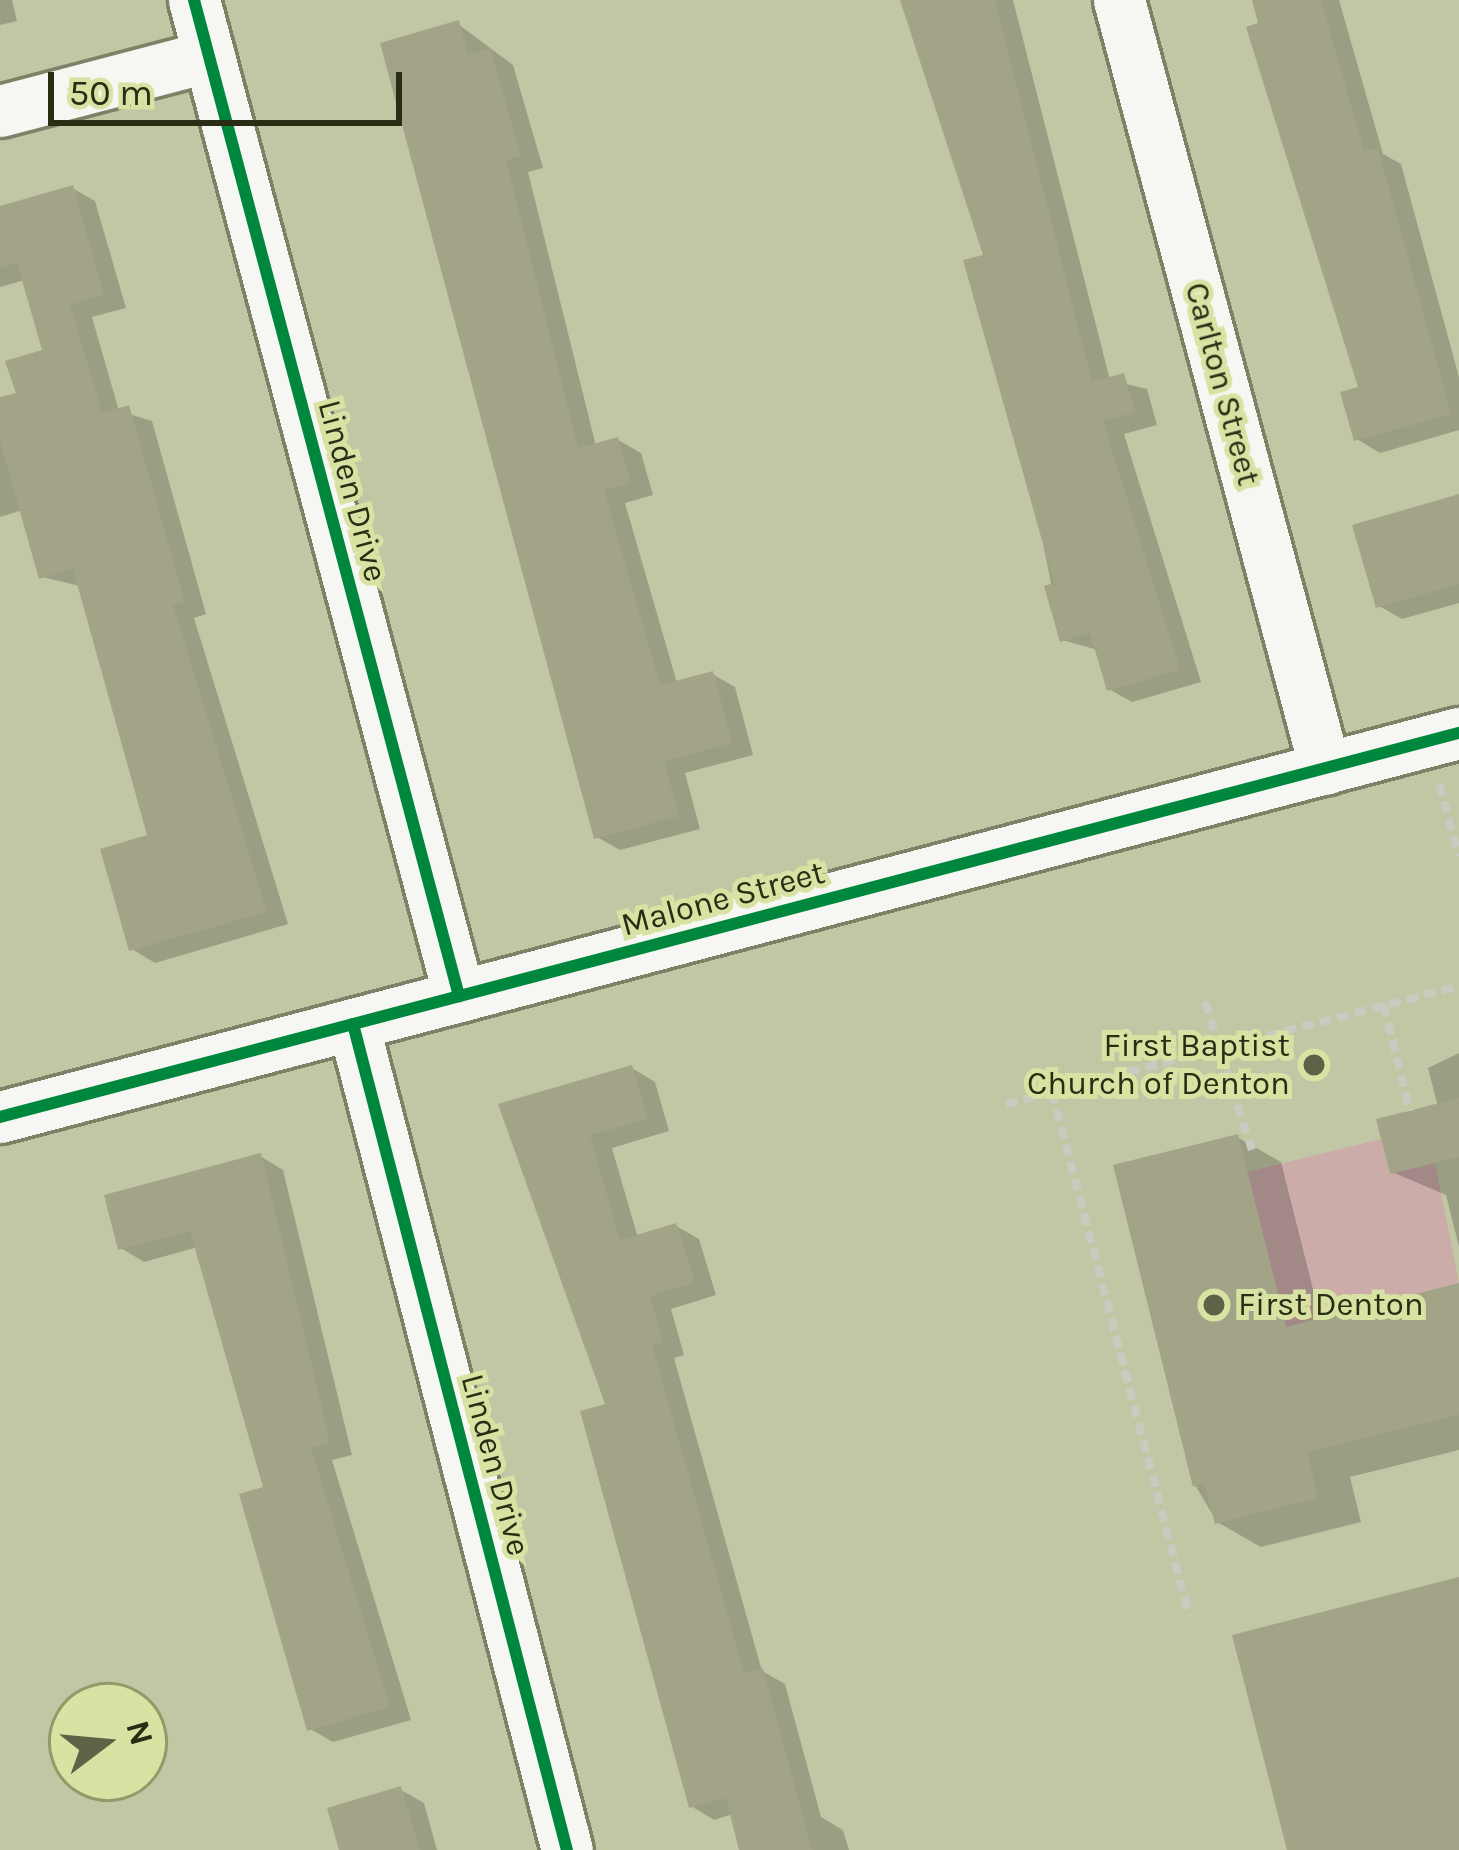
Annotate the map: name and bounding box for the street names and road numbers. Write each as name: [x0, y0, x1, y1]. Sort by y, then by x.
street label: Carlton Street: [1176, 278, 1268, 490]
street label: Linden Drive: [309, 396, 395, 586]
street label: Malone Street: [617, 853, 829, 945]
street label: Linden Drive: [452, 1370, 538, 1560]

